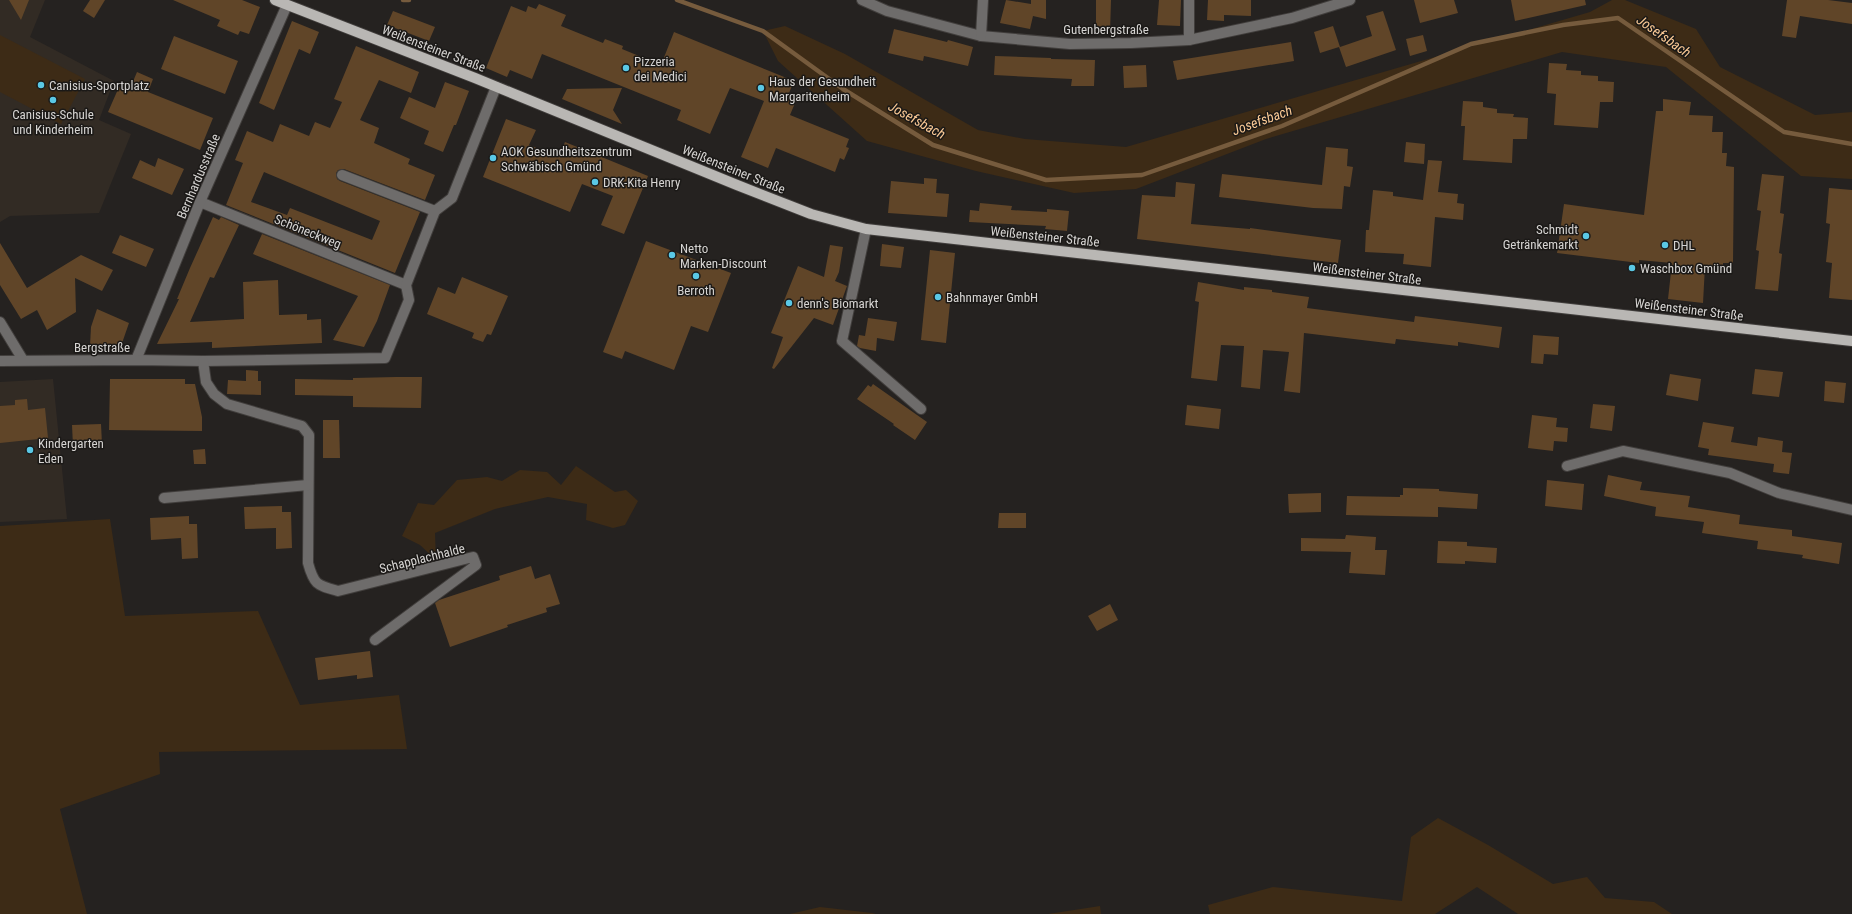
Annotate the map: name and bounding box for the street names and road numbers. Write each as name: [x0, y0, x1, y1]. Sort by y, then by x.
street label: Weißensteiner Straße: [380, 22, 488, 75]
street label: Gutenbergstraße: [1063, 22, 1149, 37]
street label: Bernhardusstraße: [174, 131, 223, 221]
street label: Weißensteiner Straße: [680, 142, 787, 197]
street label: Schöneckweg: [272, 211, 343, 252]
street label: Weißensteiner Straße: [990, 223, 1100, 250]
street label: Weißensteiner Straße: [1312, 259, 1422, 288]
street label: Weißensteiner Straße: [1634, 295, 1744, 324]
street label: Bergstraße: [74, 340, 130, 355]
street label: Schapplachhalde: [378, 541, 466, 576]

